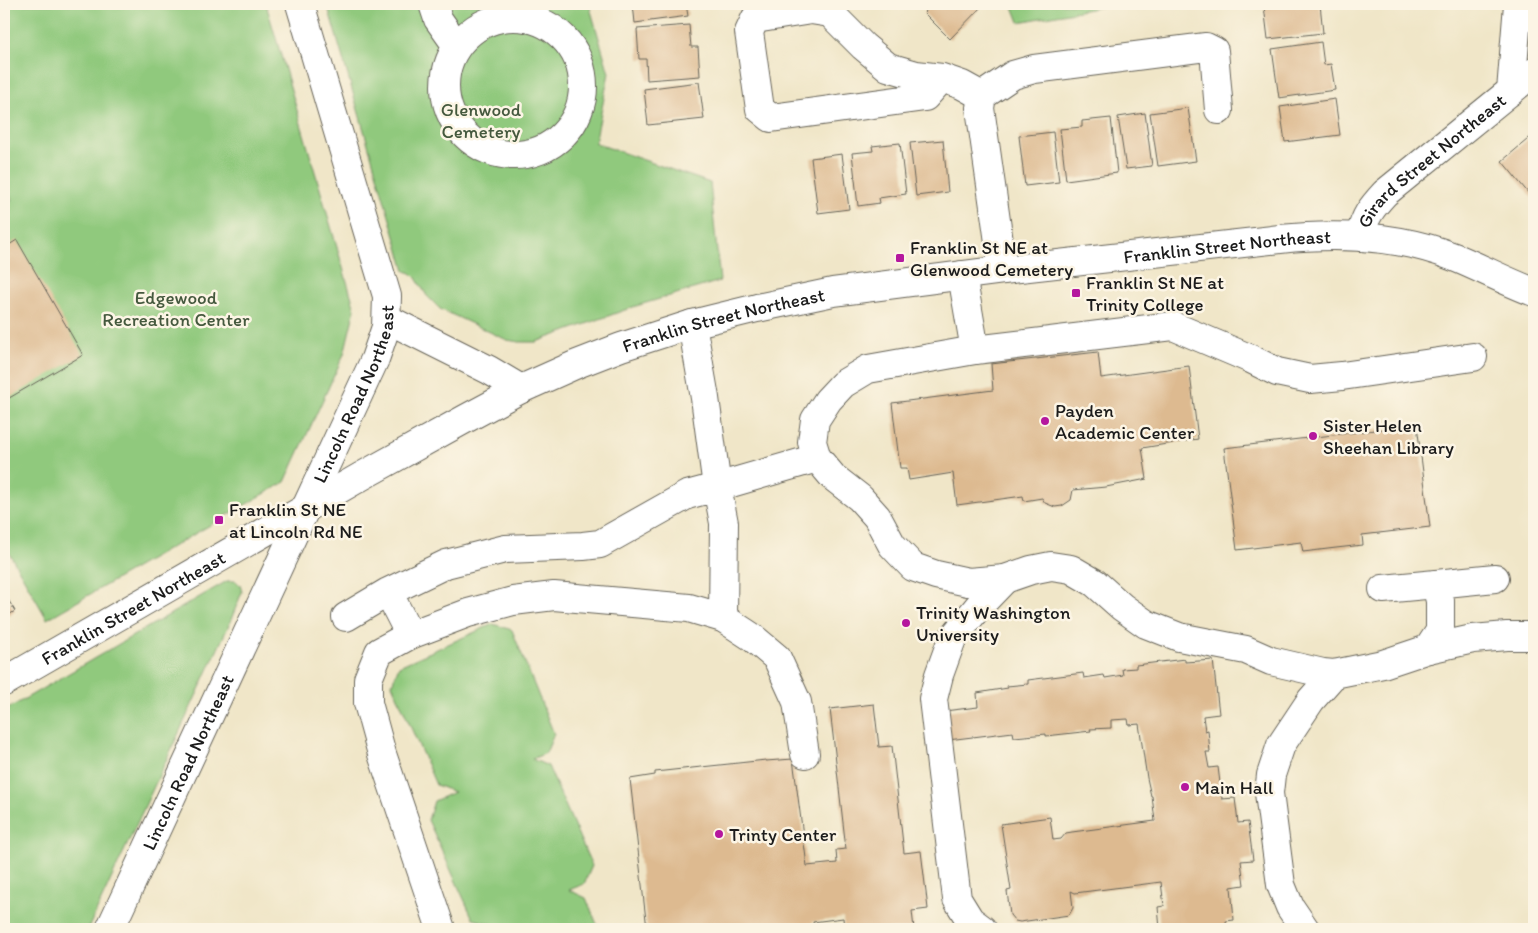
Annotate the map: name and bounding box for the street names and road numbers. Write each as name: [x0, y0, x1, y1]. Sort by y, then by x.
street label: Girard Street Northeast: [1352, 89, 1510, 231]
street label: Franklin Street Northeast: [1122, 225, 1331, 268]
street label: Franklin Street Northeast: [620, 283, 827, 358]
street label: Lincoln Road Northeast: [308, 304, 399, 487]
street label: Franklin Street Northeast: [37, 546, 229, 670]
street label: Lincoln Road Northeast: [137, 671, 239, 854]

